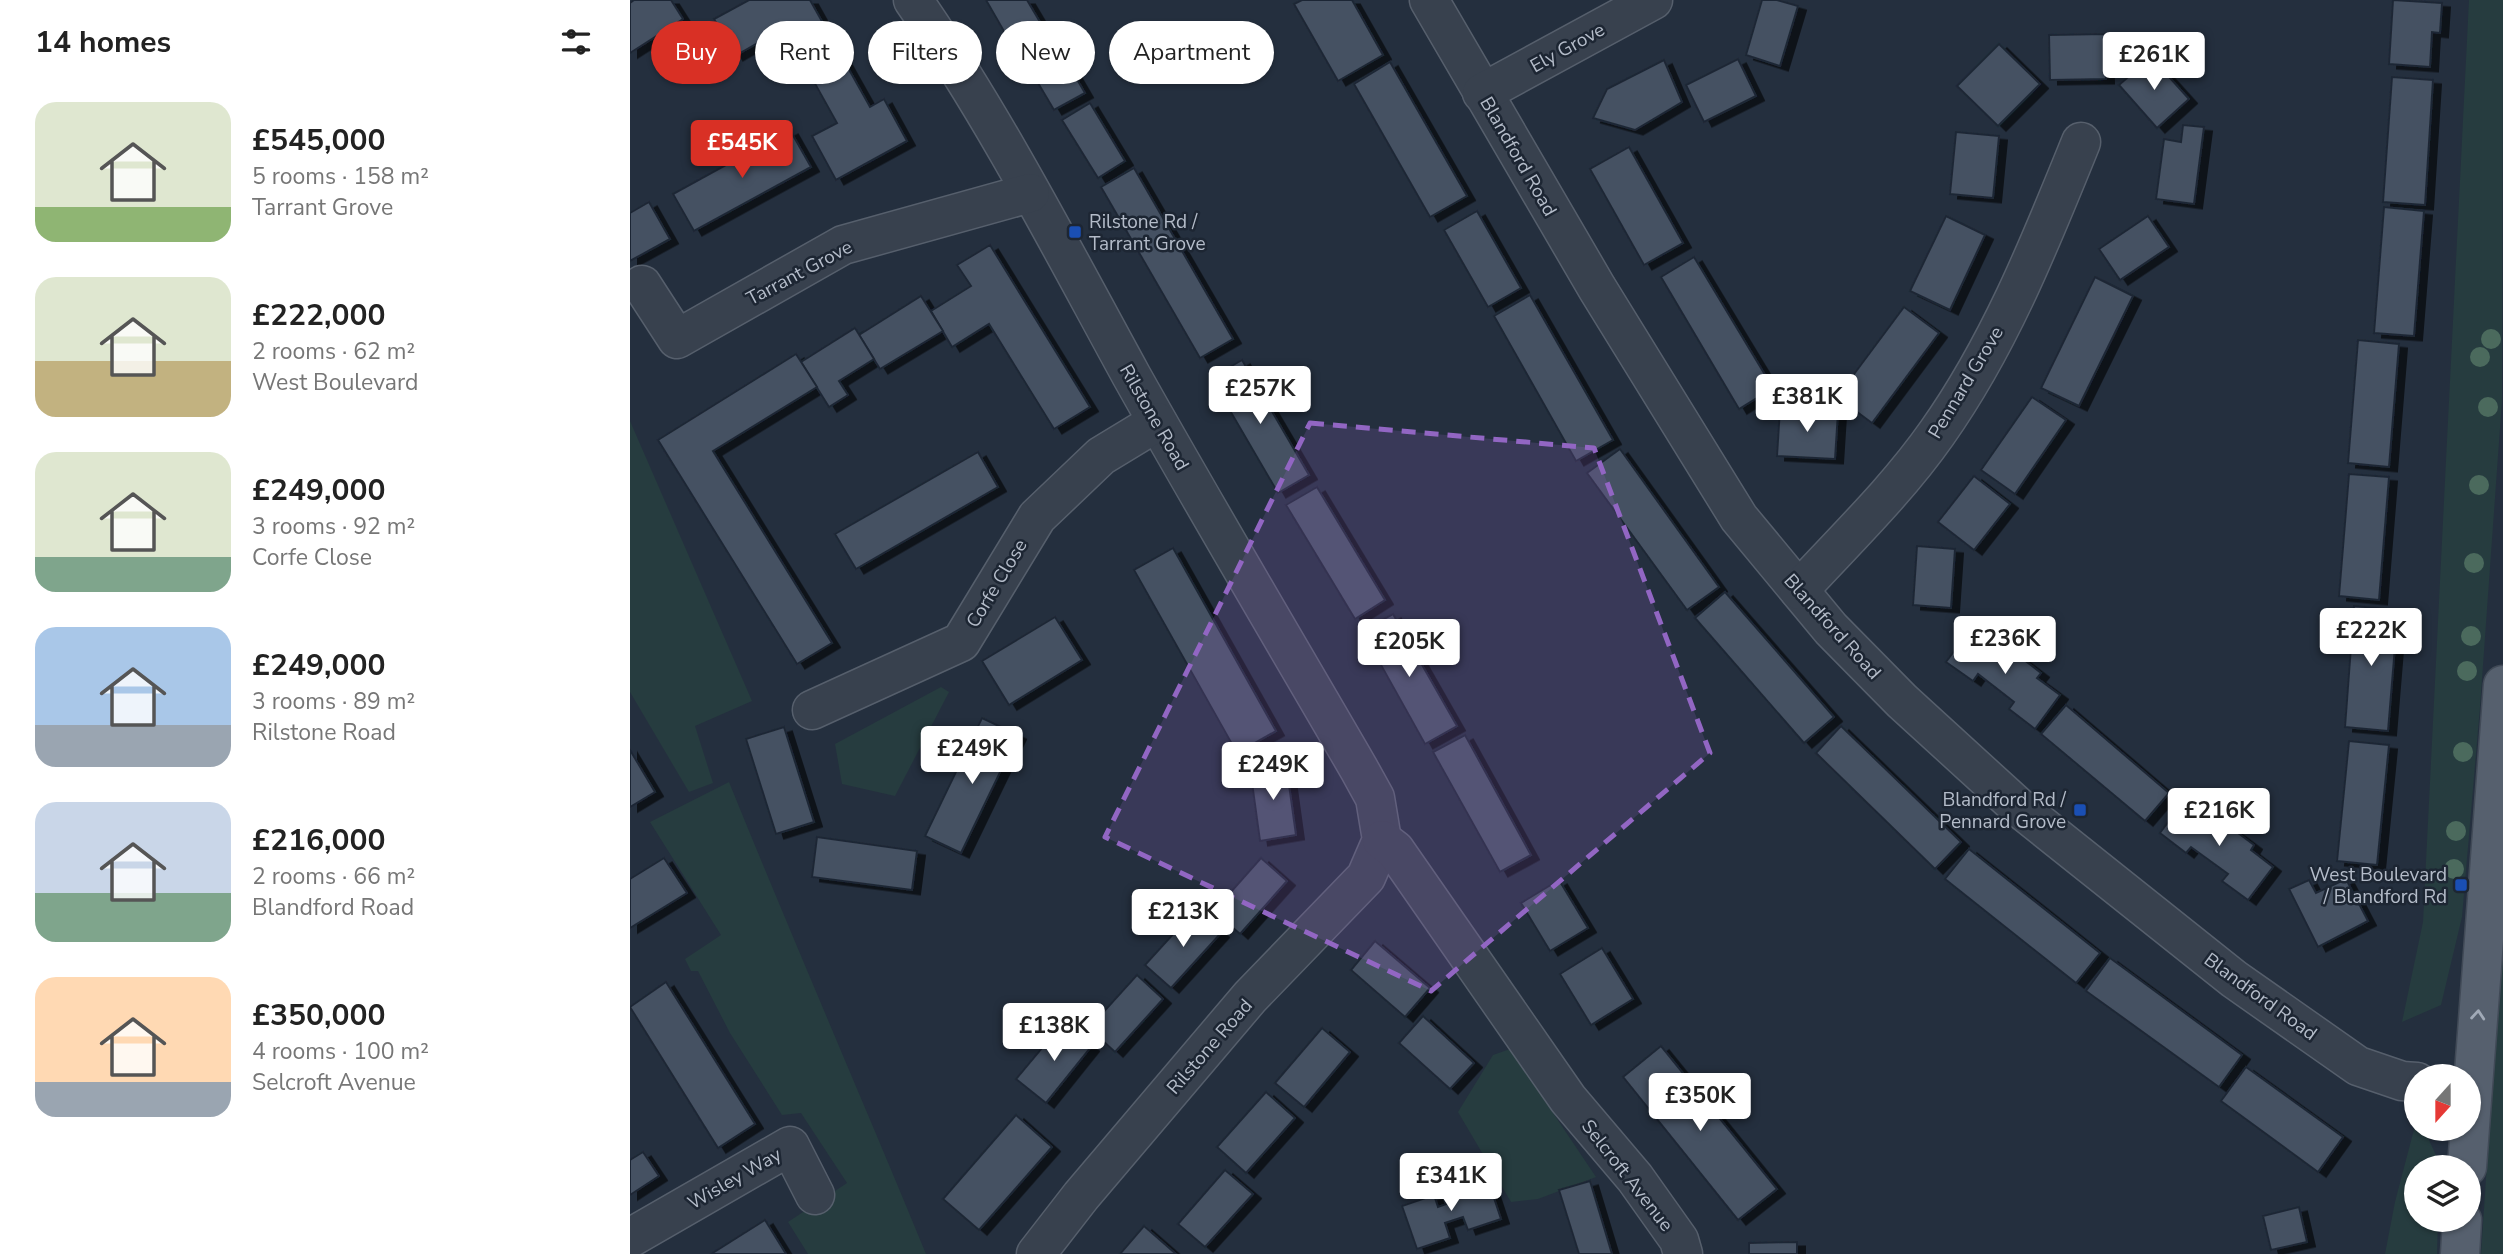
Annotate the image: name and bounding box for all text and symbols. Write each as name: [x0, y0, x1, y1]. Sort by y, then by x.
street label: Ely Grove: [1525, 17, 1610, 79]
chip: Buy: [651, 21, 741, 84]
chip: Rent: [755, 21, 854, 84]
chip: Filters: [868, 21, 982, 84]
chip: New: [996, 21, 1095, 84]
chip: Apartment: [1109, 21, 1274, 84]
text: 14 homes: [35, 22, 171, 63]
icon: filters: [557, 23, 595, 61]
pin: £261K: [2105, 32, 2203, 92]
text: £261K: [2119, 39, 2189, 70]
street label: Blandford Road: [1473, 92, 1563, 221]
text: £545,000: [252, 120, 385, 161]
pin: £545K: [693, 120, 791, 180]
text: £545K: [707, 127, 777, 158]
icon: home: [91, 130, 175, 214]
text: 5 rooms · 158 m²: [252, 161, 429, 192]
text: Tarrant Grove: [252, 192, 393, 223]
place label: Rilstone Rd / Tarrant Grove: [1089, 209, 1206, 257]
marker: Rilstone Rd / Tarrant Grove: [1067, 224, 1083, 240]
street label: Tarrant Grove: [742, 234, 857, 312]
text: £222,000: [252, 295, 385, 336]
icon: home: [91, 305, 175, 389]
street label: Pennard Grove: [1922, 322, 2010, 444]
text: 2 rooms · 62 m²: [252, 336, 415, 367]
street label: Rilstone Road: [1113, 360, 1195, 475]
pin: £257K: [1211, 366, 1309, 426]
text: West Boulevard: [252, 367, 418, 398]
text: £257K: [1225, 373, 1295, 404]
pin: £381K: [1758, 374, 1856, 434]
text: £381K: [1772, 381, 1842, 412]
text: £249,000: [252, 470, 385, 511]
icon: home: [91, 480, 175, 564]
text: 3 rooms · 92 m²: [252, 511, 415, 542]
street label: Corfe Close: [960, 534, 1034, 633]
text: Corfe Close: [252, 542, 372, 573]
street label: Blandford Road: [1778, 568, 1887, 685]
pin: £222K: [2322, 608, 2420, 668]
text: £222K: [2336, 615, 2406, 646]
pin: £236K: [1956, 616, 2054, 676]
pin: £205K: [1360, 620, 1458, 679]
text: £236K: [1970, 623, 2040, 654]
text: £205K: [1374, 626, 1444, 657]
text: £249,000: [252, 645, 385, 686]
icon: home: [91, 655, 175, 739]
text: 3 rooms · 89 m²: [252, 686, 415, 717]
text: Rilstone Road: [252, 717, 396, 748]
pin: £249K: [923, 726, 1021, 786]
text: £249K: [937, 733, 1007, 764]
pin: £249K: [1224, 742, 1322, 802]
text: £249K: [1238, 749, 1308, 780]
place label: Blandford Rd / Pennard Grove: [1939, 787, 2067, 835]
pin: £216K: [2170, 788, 2268, 848]
text: £216K: [2184, 795, 2254, 826]
marker: Blandford Rd / Pennard Grove: [2072, 802, 2088, 818]
text: £216,000: [252, 820, 385, 861]
icon: home: [91, 830, 175, 914]
text: 2 rooms · 66 m²: [252, 861, 415, 892]
place label: West Boulevard / Blandford Rd: [2310, 862, 2447, 910]
marker: West Boulevard / Blandford Rd: [2453, 877, 2469, 893]
pin: £213K: [1134, 890, 1232, 949]
text: Blandford Road: [252, 892, 414, 923]
text: £213K: [1148, 896, 1218, 927]
street label: Blandford Road: [2199, 947, 2322, 1047]
street label: Rilstone Road: [1161, 993, 1259, 1100]
text: £350,000: [252, 995, 385, 1036]
pin: £138K: [1005, 1004, 1103, 1063]
icon: home: [91, 1005, 175, 1089]
one-way arrow: [2471, 1009, 2486, 1020]
text: £138K: [1019, 1010, 1089, 1041]
text: 4 rooms · 100 m²: [252, 1036, 429, 1067]
north arrow: [2404, 1064, 2482, 1141]
map controls: [2404, 1064, 2481, 1232]
text: Selcroft Avenue: [252, 1067, 416, 1098]
pin: £350K: [1651, 1074, 1749, 1133]
text: £350K: [1665, 1080, 1735, 1111]
street label: Selcroft Avenue: [1575, 1114, 1679, 1237]
street label: Wisley Way: [683, 1141, 786, 1216]
pin: £341K: [1402, 1154, 1500, 1213]
button: layers: [2404, 1155, 2481, 1232]
text: £341K: [1416, 1160, 1486, 1191]

